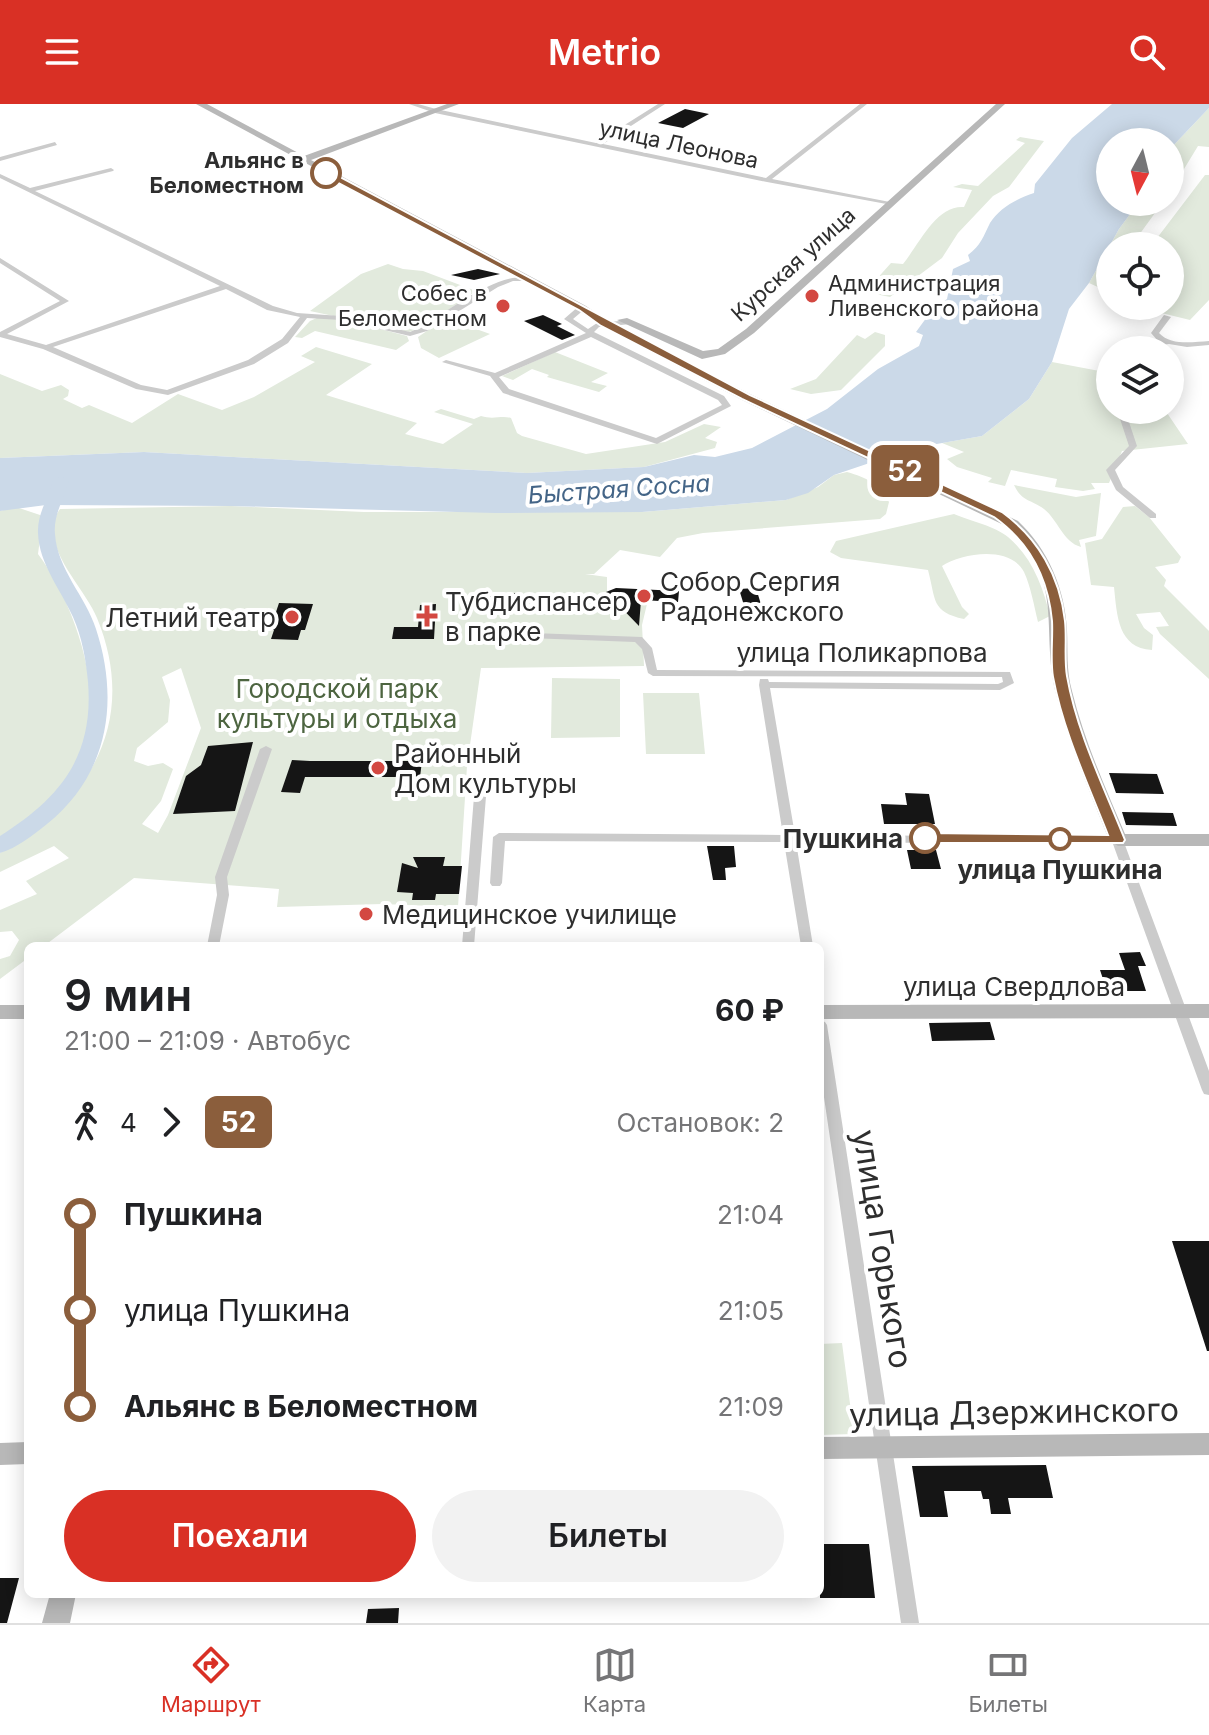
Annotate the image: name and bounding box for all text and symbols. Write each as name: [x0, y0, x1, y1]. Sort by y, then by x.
icon: menu: [40, 30, 84, 74]
text: Metrio: [548, 30, 661, 74]
icon: search: [1125, 30, 1169, 74]
street label: улица Леонова: [597, 114, 761, 174]
north arrow: [1096, 128, 1184, 216]
map controls: [1096, 128, 1184, 424]
place label: Альянс в Беломестном: [150, 147, 304, 198]
marker: Альянс в Беломестном: [311, 158, 341, 188]
street label: Курская улица: [726, 202, 860, 326]
button: locate: [1096, 232, 1184, 320]
place label: Администрация Ливенского района: [828, 270, 1039, 321]
place label: Собес в Беломестном: [338, 280, 487, 331]
marker: Администрация Ливенского района: [803, 287, 821, 305]
marker: Собес в Беломестном: [494, 297, 512, 315]
button: layers: [1096, 336, 1184, 424]
line badge: 52: [869, 445, 941, 497]
text: 52: [887, 454, 923, 488]
water label: Быстрая Сосна: [527, 468, 711, 510]
place label: Собор Сергия Радонежского: [660, 566, 844, 627]
place label: Тубдиспансер в парке: [445, 586, 628, 647]
marker: Собор Сергия Радонежского: [635, 587, 653, 605]
place label: Летний театр: [105, 602, 276, 633]
marker: Тубдиспансер в парке: [416, 605, 438, 627]
marker: Летний театр: [283, 608, 301, 626]
street label: улица Поликарпова: [736, 637, 988, 668]
park label: Городской парк культуры и отдыха: [217, 673, 457, 734]
place label: Районный Дом культуры: [394, 738, 577, 799]
marker: Районный Дом культуры: [369, 759, 387, 777]
place label: Пушкина: [783, 823, 903, 854]
marker: Пушкина: [910, 823, 940, 853]
marker: улица Пушкина: [1049, 828, 1071, 850]
place label: улица Пушкина: [957, 854, 1163, 885]
place label: Медицинское училище: [382, 899, 677, 930]
marker: Медицинское училище: [357, 905, 375, 923]
text: 9 мин: [64, 968, 192, 1022]
street label: улица Свердлова: [903, 971, 1125, 1002]
text: 60 ₽: [715, 992, 784, 1028]
text: 21:00 – 21:09 · Автобус: [64, 1025, 351, 1056]
icon: walk: [64, 1100, 108, 1144]
icon: forward: [149, 1100, 193, 1144]
text: 52: [221, 1105, 256, 1139]
text: 4: [120, 1107, 137, 1138]
text: Остановок: 2: [617, 1107, 784, 1138]
street label: улица Горького: [845, 1127, 921, 1371]
text: Пушкина: [124, 1196, 263, 1232]
text: 21:04: [717, 1199, 784, 1230]
text: улица Пушкина: [124, 1292, 350, 1328]
text: 21:05: [718, 1295, 784, 1326]
text: Альянс в Беломестном: [124, 1388, 478, 1424]
street label: улица Дзержинского: [849, 1390, 1179, 1434]
text: 21:09: [718, 1391, 784, 1422]
button: Поехали: [64, 1490, 416, 1582]
button: Билеты: [432, 1490, 784, 1582]
tab: Маршрут: [161, 1643, 261, 1717]
tab: Карта: [583, 1643, 646, 1717]
tab: Билеты: [968, 1643, 1048, 1717]

